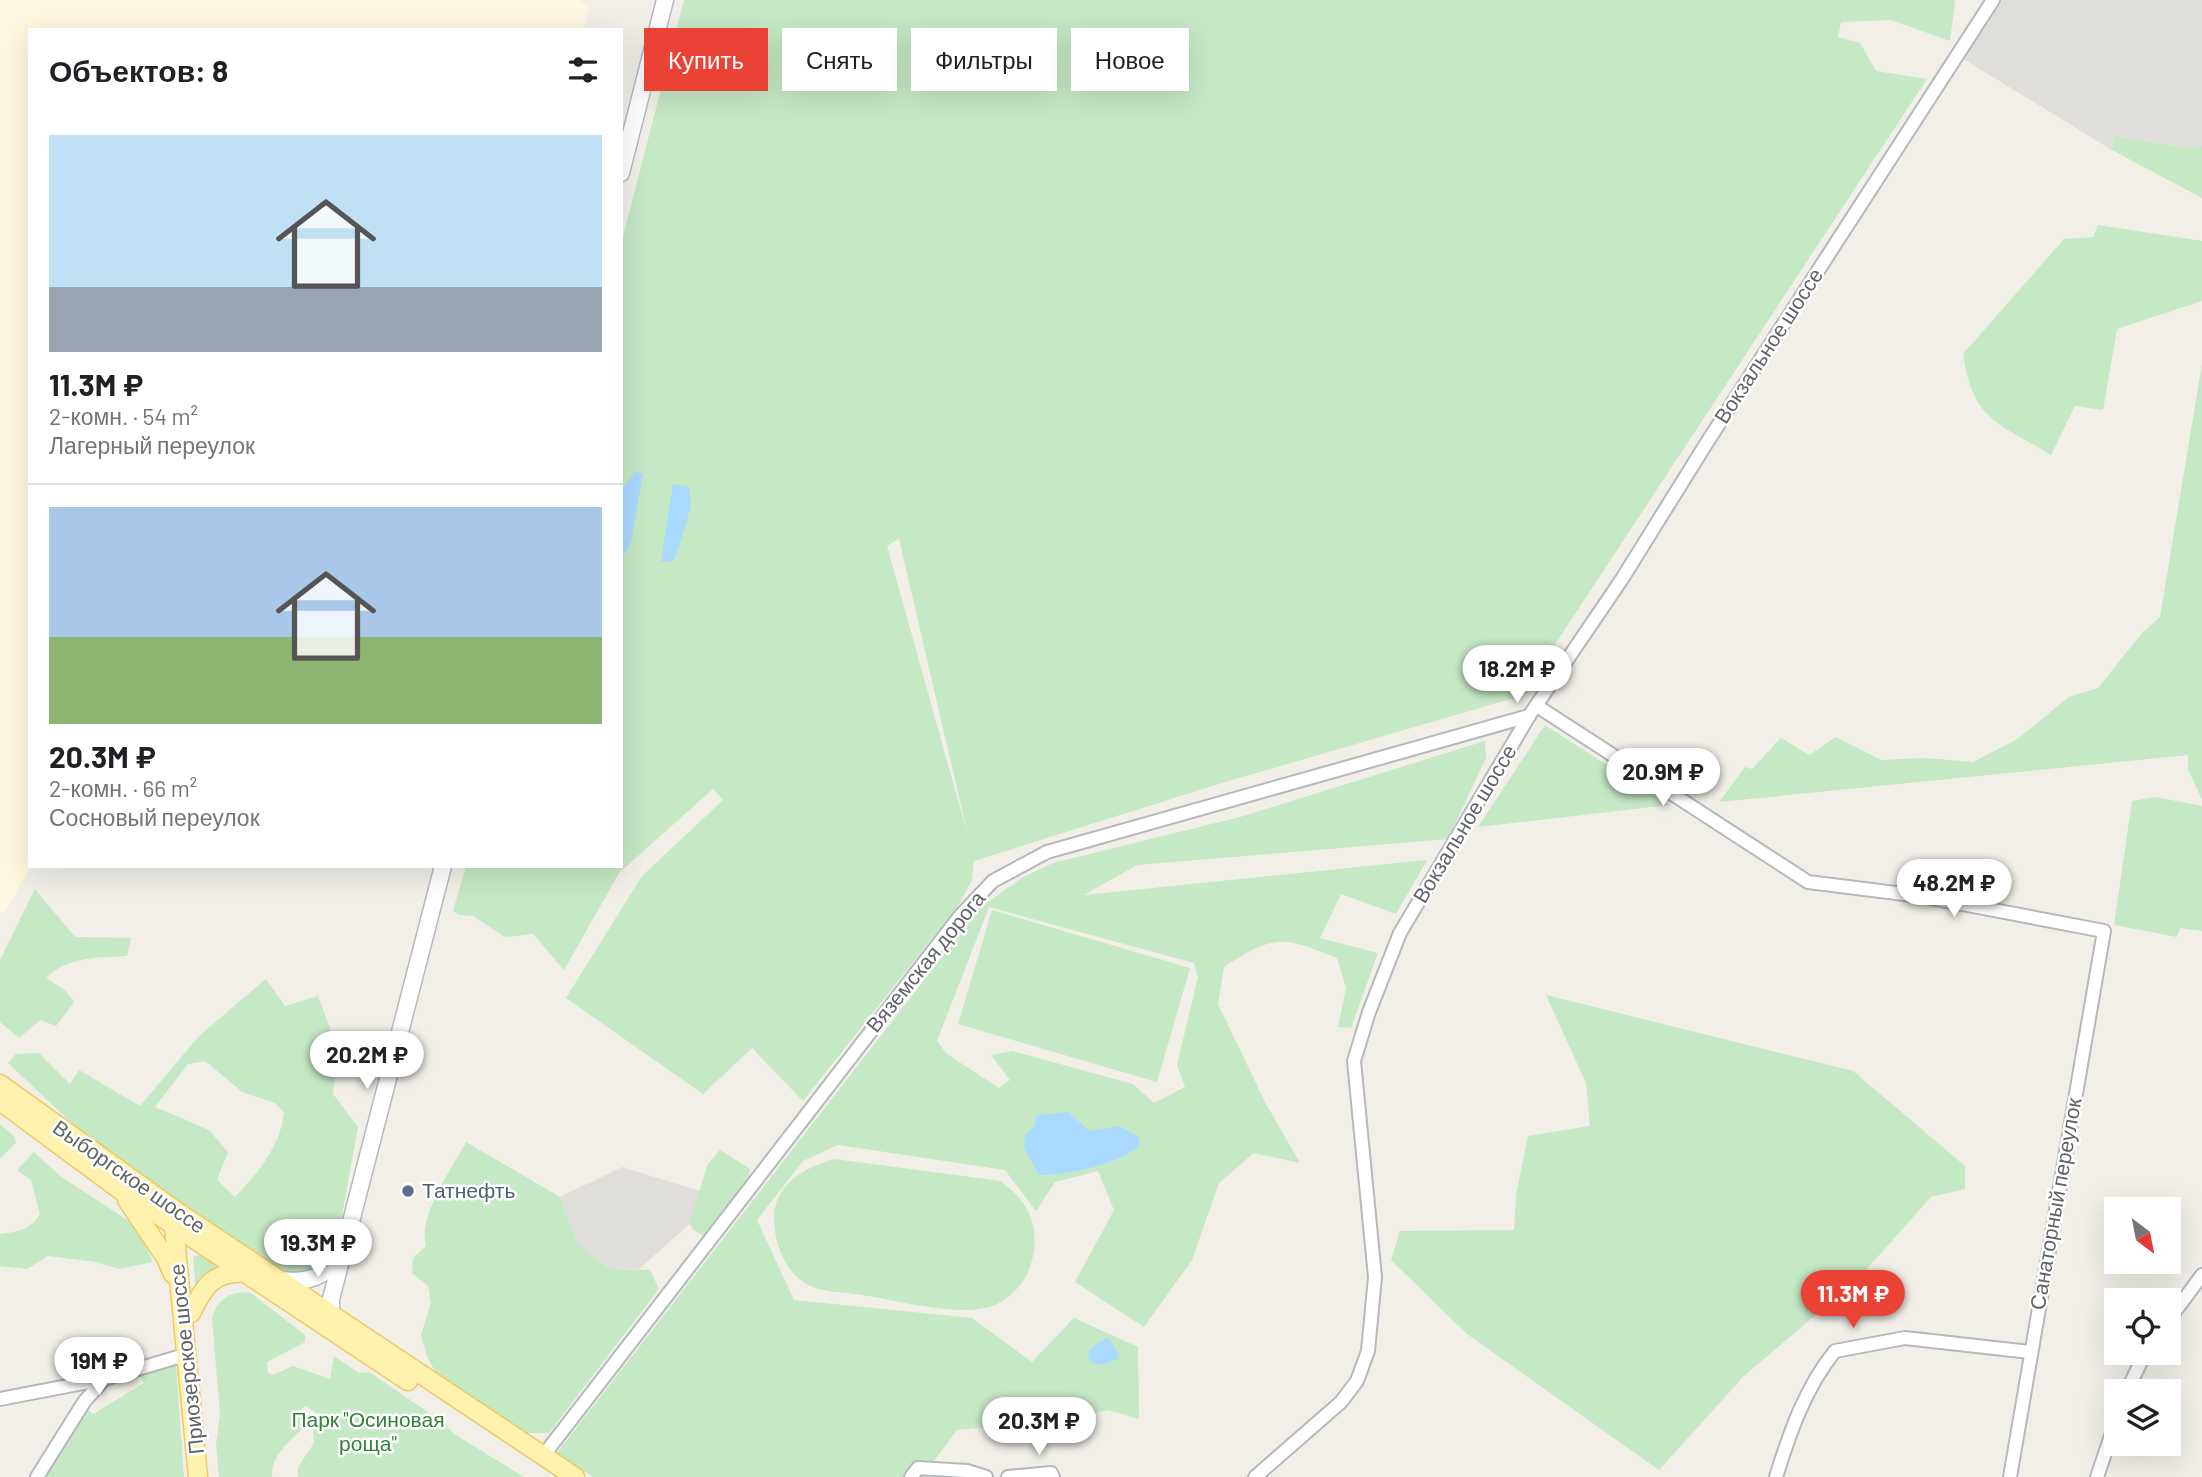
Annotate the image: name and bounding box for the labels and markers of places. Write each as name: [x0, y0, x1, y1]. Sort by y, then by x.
pin: 18.2M ₽: [1452, 646, 1582, 705]
pin: 20.9M ₽: [1598, 748, 1728, 808]
pin: 48.2M ₽: [1889, 860, 2019, 919]
pin: 20.2M ₽: [302, 1032, 432, 1091]
place label: Татнефть: [422, 1177, 515, 1202]
marker: Татнефть: [400, 1183, 416, 1199]
pin: 19.3M ₽: [253, 1220, 383, 1279]
pin: 11.3M ₽: [1788, 1270, 1918, 1330]
pin: 19M ₽: [50, 1338, 148, 1397]
pin: 20.3M ₽: [974, 1398, 1104, 1457]

